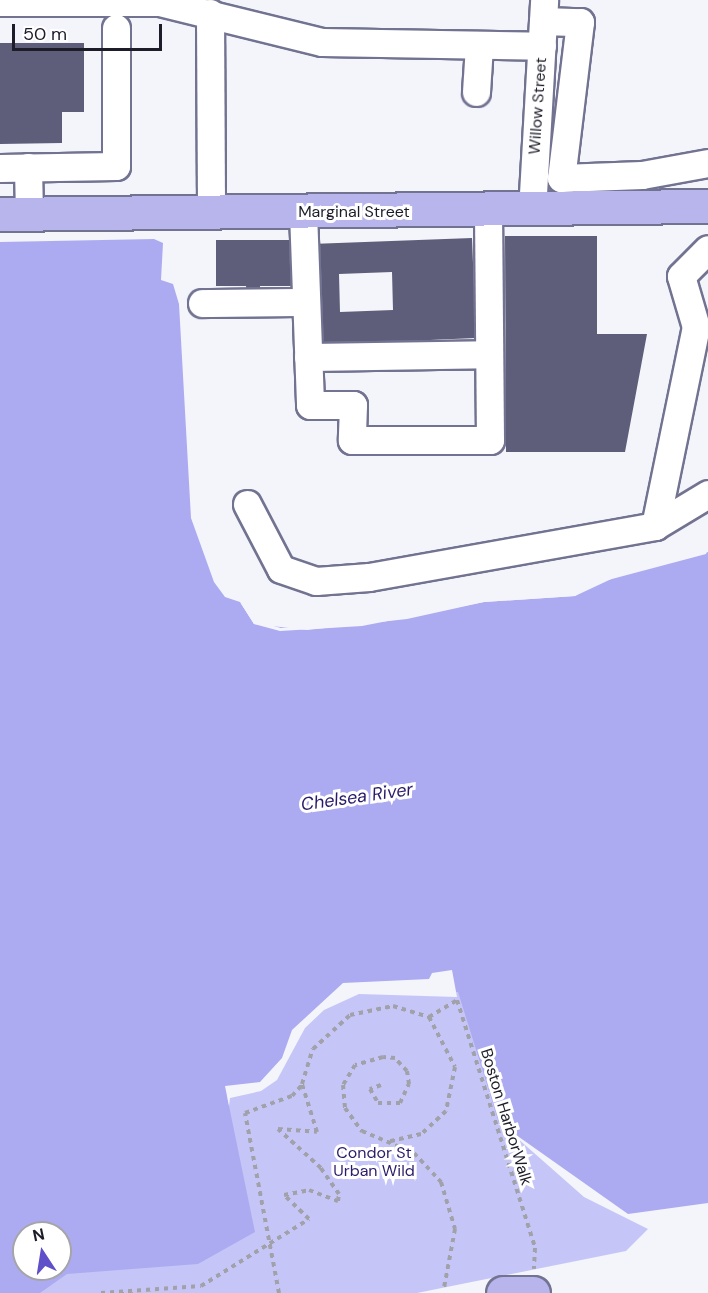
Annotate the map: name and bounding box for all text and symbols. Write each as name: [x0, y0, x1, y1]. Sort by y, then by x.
scale bar: [15, 12, 165, 50]
text: 50 m: [23, 22, 67, 46]
street label: Willow Street: [525, 57, 551, 155]
street label: Marginal Street: [298, 202, 410, 222]
water label: Chelsea River: [300, 778, 414, 816]
street label: Boston HarborWalk: [476, 1046, 536, 1188]
park label: Condor St Urban Wild: [333, 1143, 415, 1181]
north arrow: [12, 1221, 72, 1281]
text: N: [31, 1223, 46, 1246]

